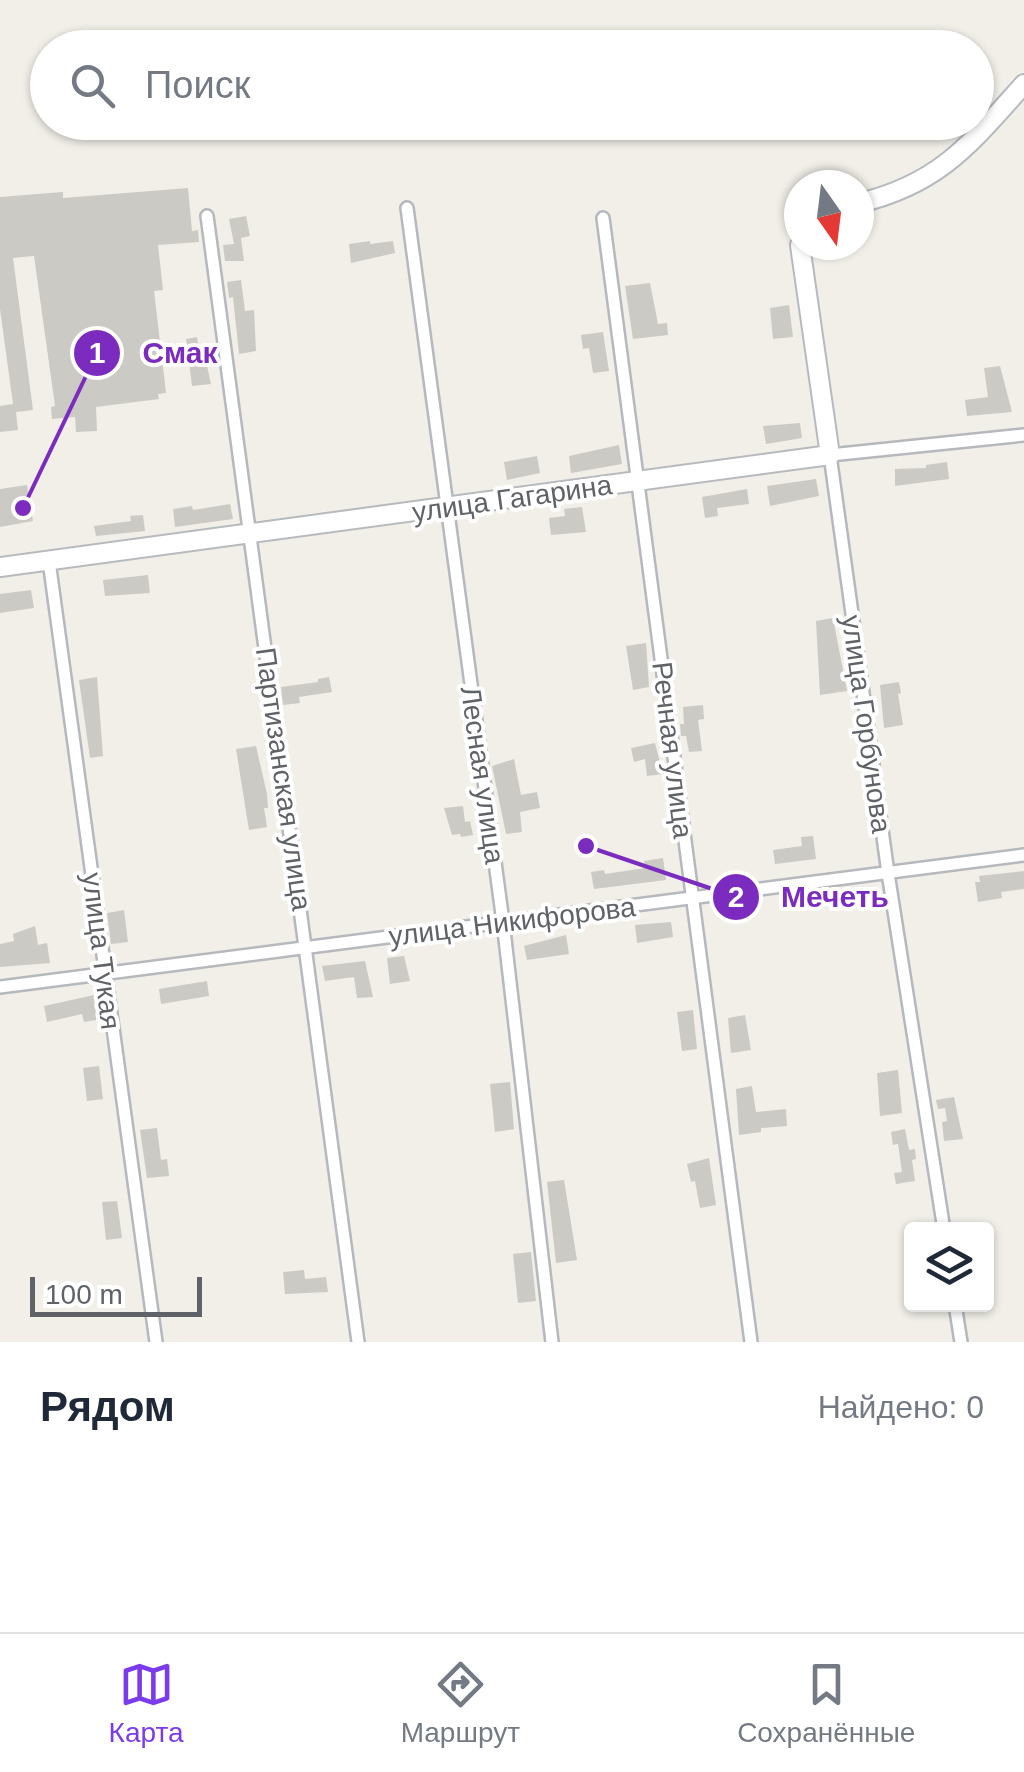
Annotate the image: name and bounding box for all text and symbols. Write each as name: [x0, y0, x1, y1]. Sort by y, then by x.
search box: [30, 30, 994, 140]
icon: search: [65, 58, 120, 113]
text: Поиск: [145, 64, 250, 106]
north arrow: [784, 170, 874, 260]
callout: Смак: [72, 323, 238, 383]
text: 1: [89, 336, 105, 369]
text: Смак: [142, 336, 219, 369]
street label: улица Гагарина: [410, 469, 614, 528]
street label: улица Горбунова: [836, 613, 897, 835]
street label: Партизанская улица: [250, 646, 317, 913]
street label: Речная улица: [646, 660, 699, 841]
street label: Лесная улица: [455, 684, 510, 866]
callout: Мечеть: [711, 867, 909, 927]
street label: улица Тукая: [76, 871, 127, 1031]
text: 2: [728, 880, 744, 913]
text: Мечеть: [781, 880, 889, 913]
street label: улица Никифорова: [387, 891, 638, 952]
map controls: [904, 1222, 994, 1312]
button: layers: [904, 1222, 994, 1312]
scale bar: [30, 1272, 202, 1316]
text: 100 m: [45, 1279, 123, 1310]
text: Рядом: [40, 1383, 175, 1430]
text: Найдено: 0: [818, 1389, 984, 1425]
tab: Карта: [109, 1657, 184, 1749]
tab: Маршрут: [401, 1657, 520, 1749]
tab: Сохранённые: [737, 1657, 915, 1749]

